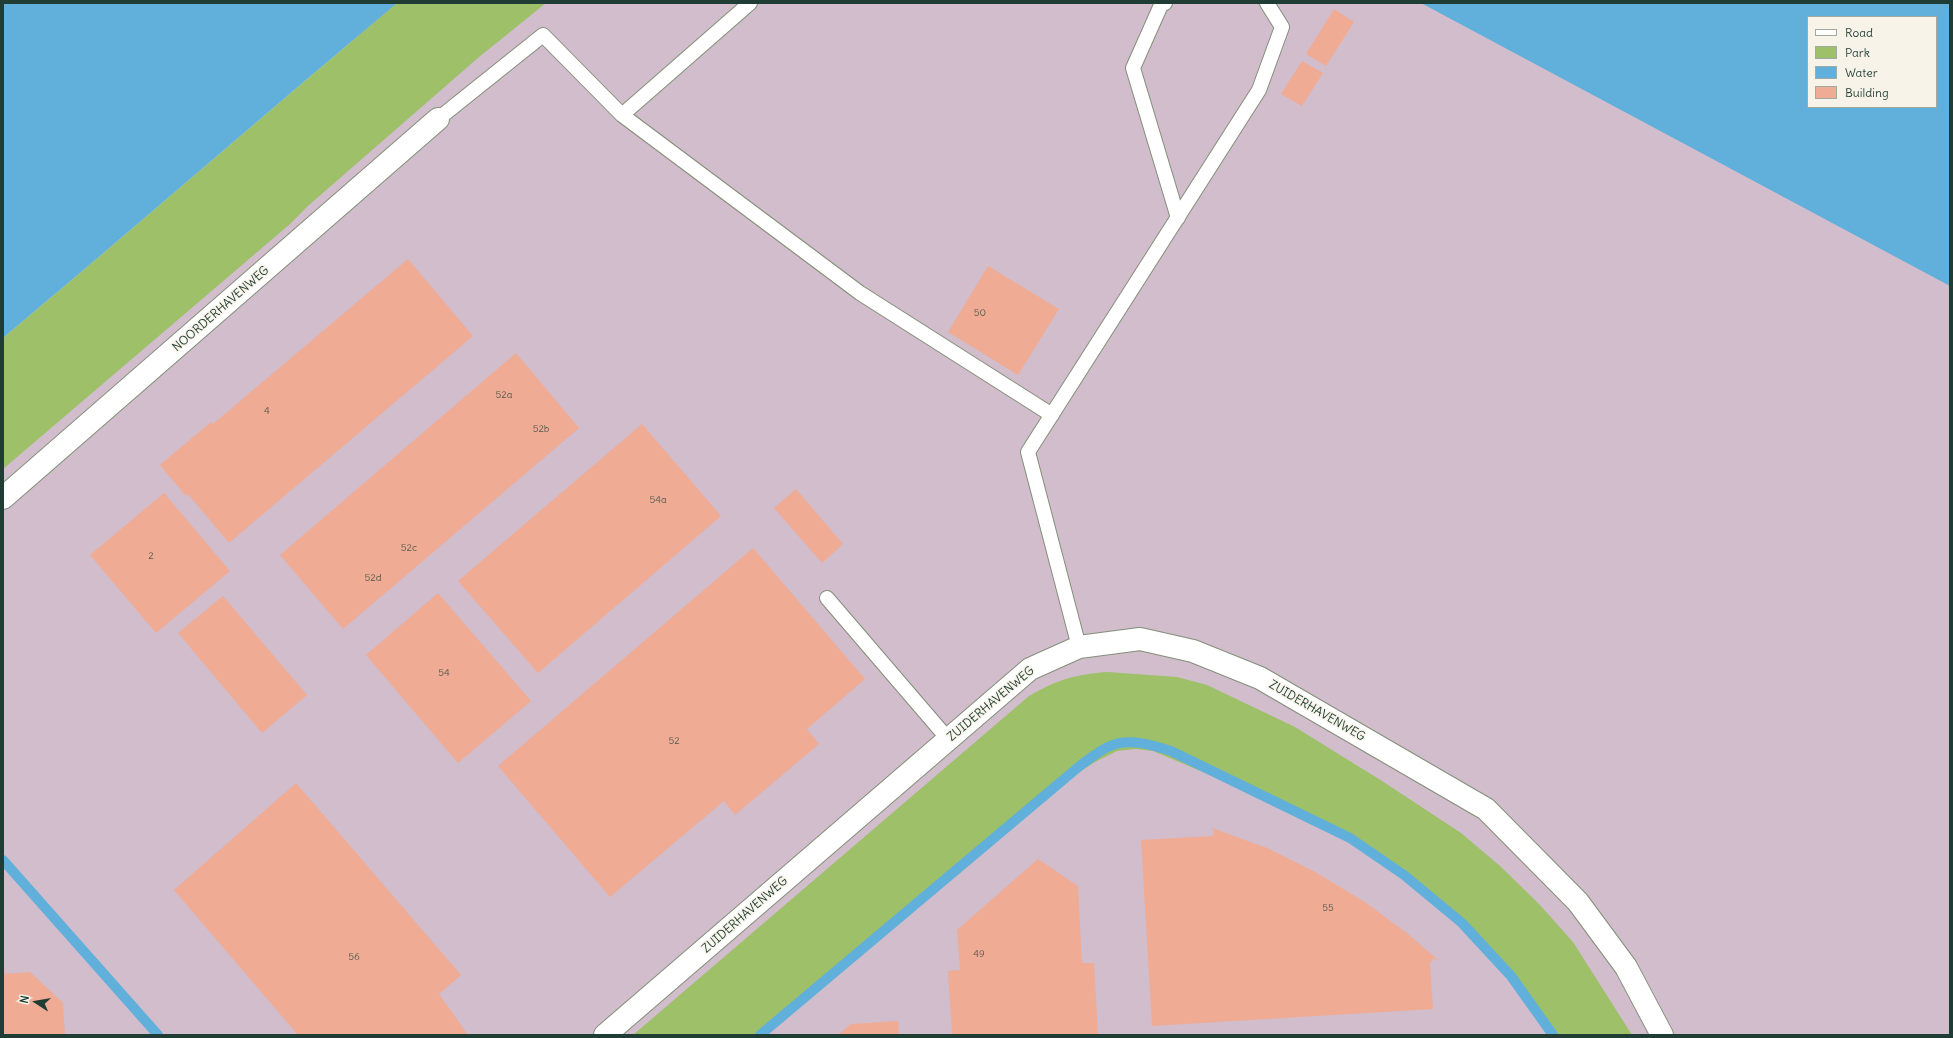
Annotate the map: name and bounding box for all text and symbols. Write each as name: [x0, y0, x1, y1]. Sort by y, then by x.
legend: [1807, 16, 1937, 108]
text: Road: [1845, 25, 1873, 40]
text: Park: [1845, 45, 1870, 60]
text: Water: [1845, 65, 1878, 80]
text: Building: [1845, 85, 1889, 100]
street label: NOORDERHAVENWEG: [170, 263, 272, 355]
house number: 50: [974, 307, 986, 319]
house number: 52a: [496, 389, 512, 401]
house number: 4: [264, 405, 270, 417]
house number: 52b: [533, 423, 549, 435]
house number: 54a: [649, 494, 667, 506]
house number: 52c: [401, 542, 417, 554]
house number: 2: [148, 550, 154, 562]
house number: 52d: [364, 572, 382, 584]
street label: ZUIDERHAVENWEG: [945, 664, 1037, 744]
house number: 54: [438, 667, 450, 679]
street label: ZUIDERHAVENWEG: [1266, 678, 1368, 744]
house number: 52: [668, 735, 680, 747]
street label: ZUIDERHAVENWEG: [699, 874, 791, 956]
house number: 55: [1322, 902, 1334, 914]
house number: 49: [973, 948, 985, 960]
house number: 56: [348, 951, 360, 963]
north arrow: [16, 982, 56, 1022]
text: N: [17, 994, 32, 1005]

